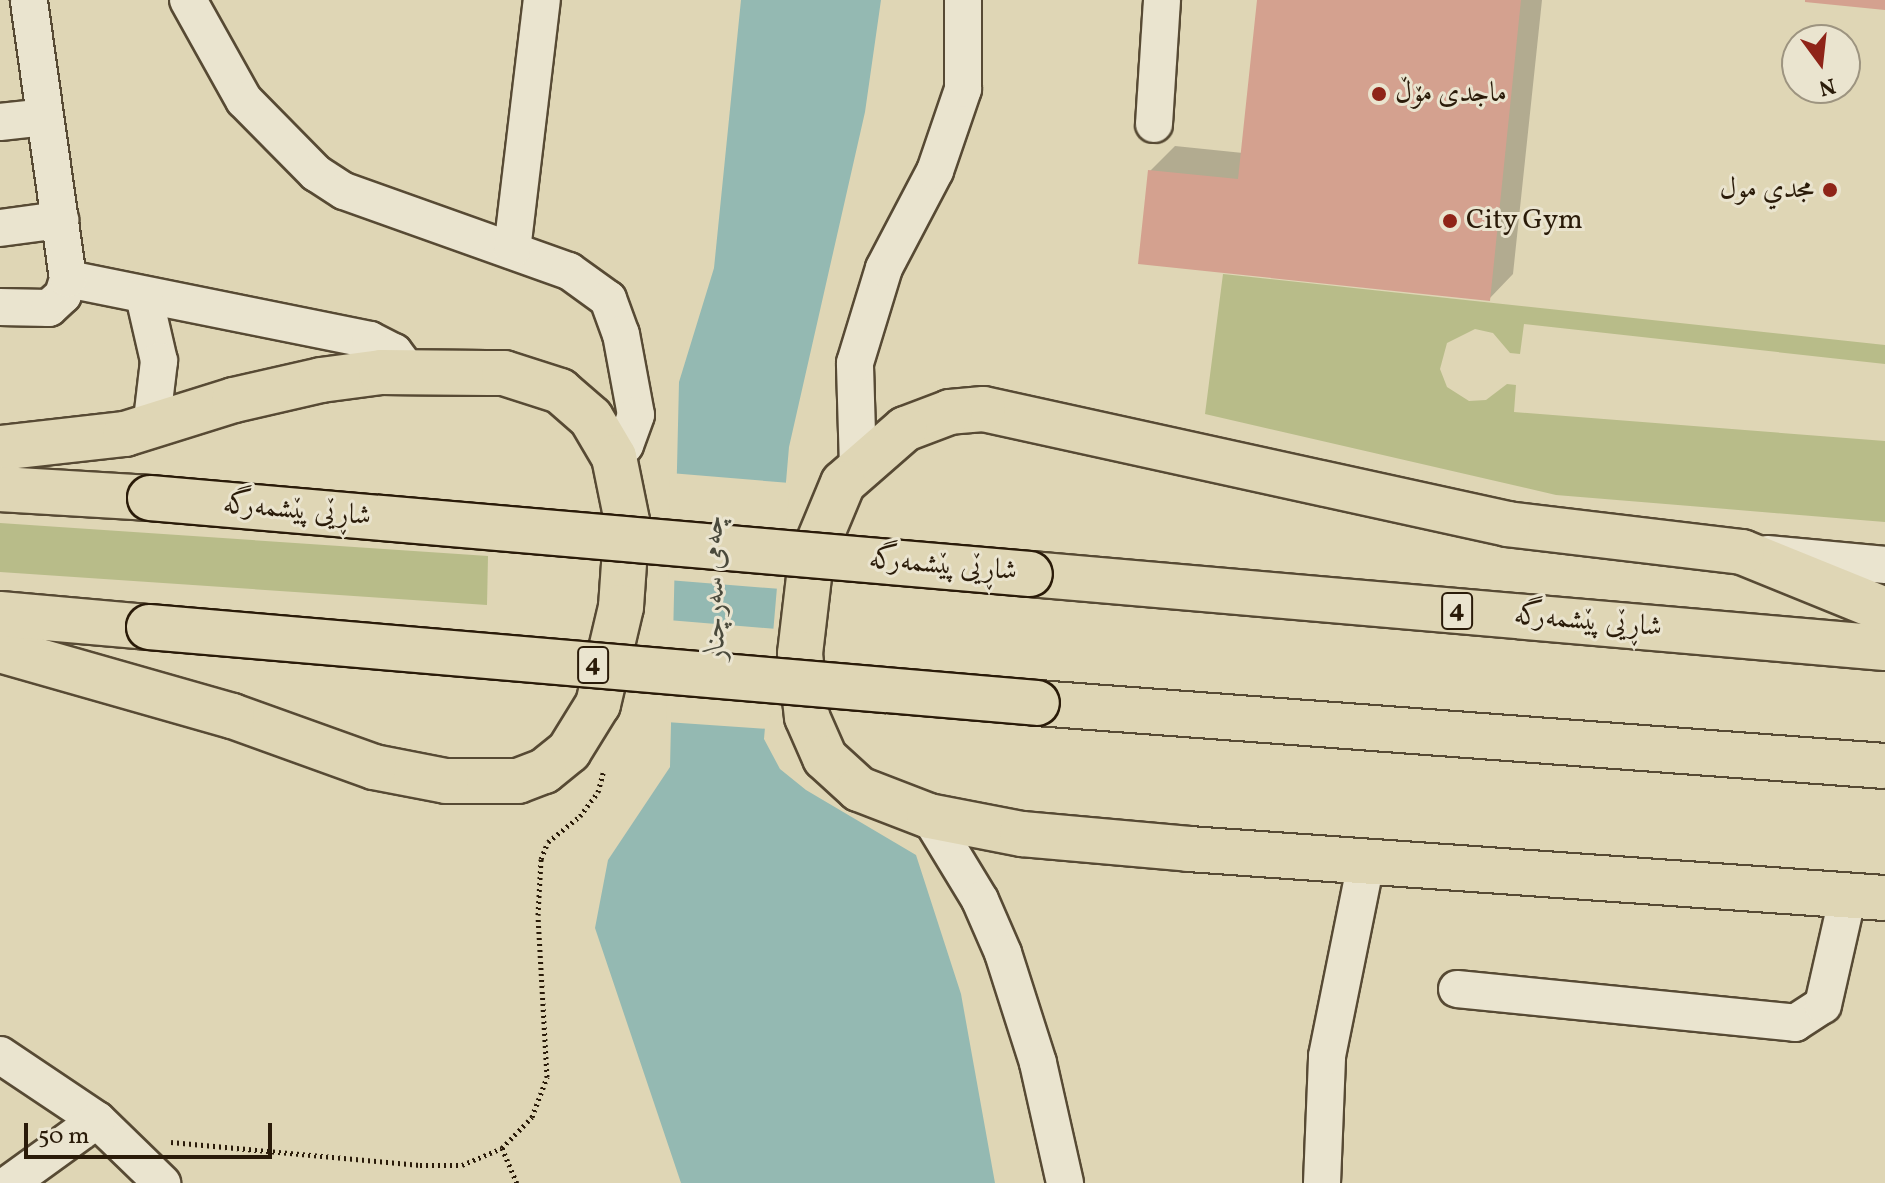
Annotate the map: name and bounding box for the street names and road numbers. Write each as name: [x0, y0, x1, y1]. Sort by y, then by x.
street label: شاڕێی پێشمەرگە: [222, 488, 372, 534]
street label: شاڕێی پێشمەرگە: [868, 543, 1018, 589]
road number: 4: [1441, 589, 1473, 633]
street label: شاڕێی پێشمەرگە: [1513, 599, 1663, 645]
road number: 4: [577, 643, 609, 687]

